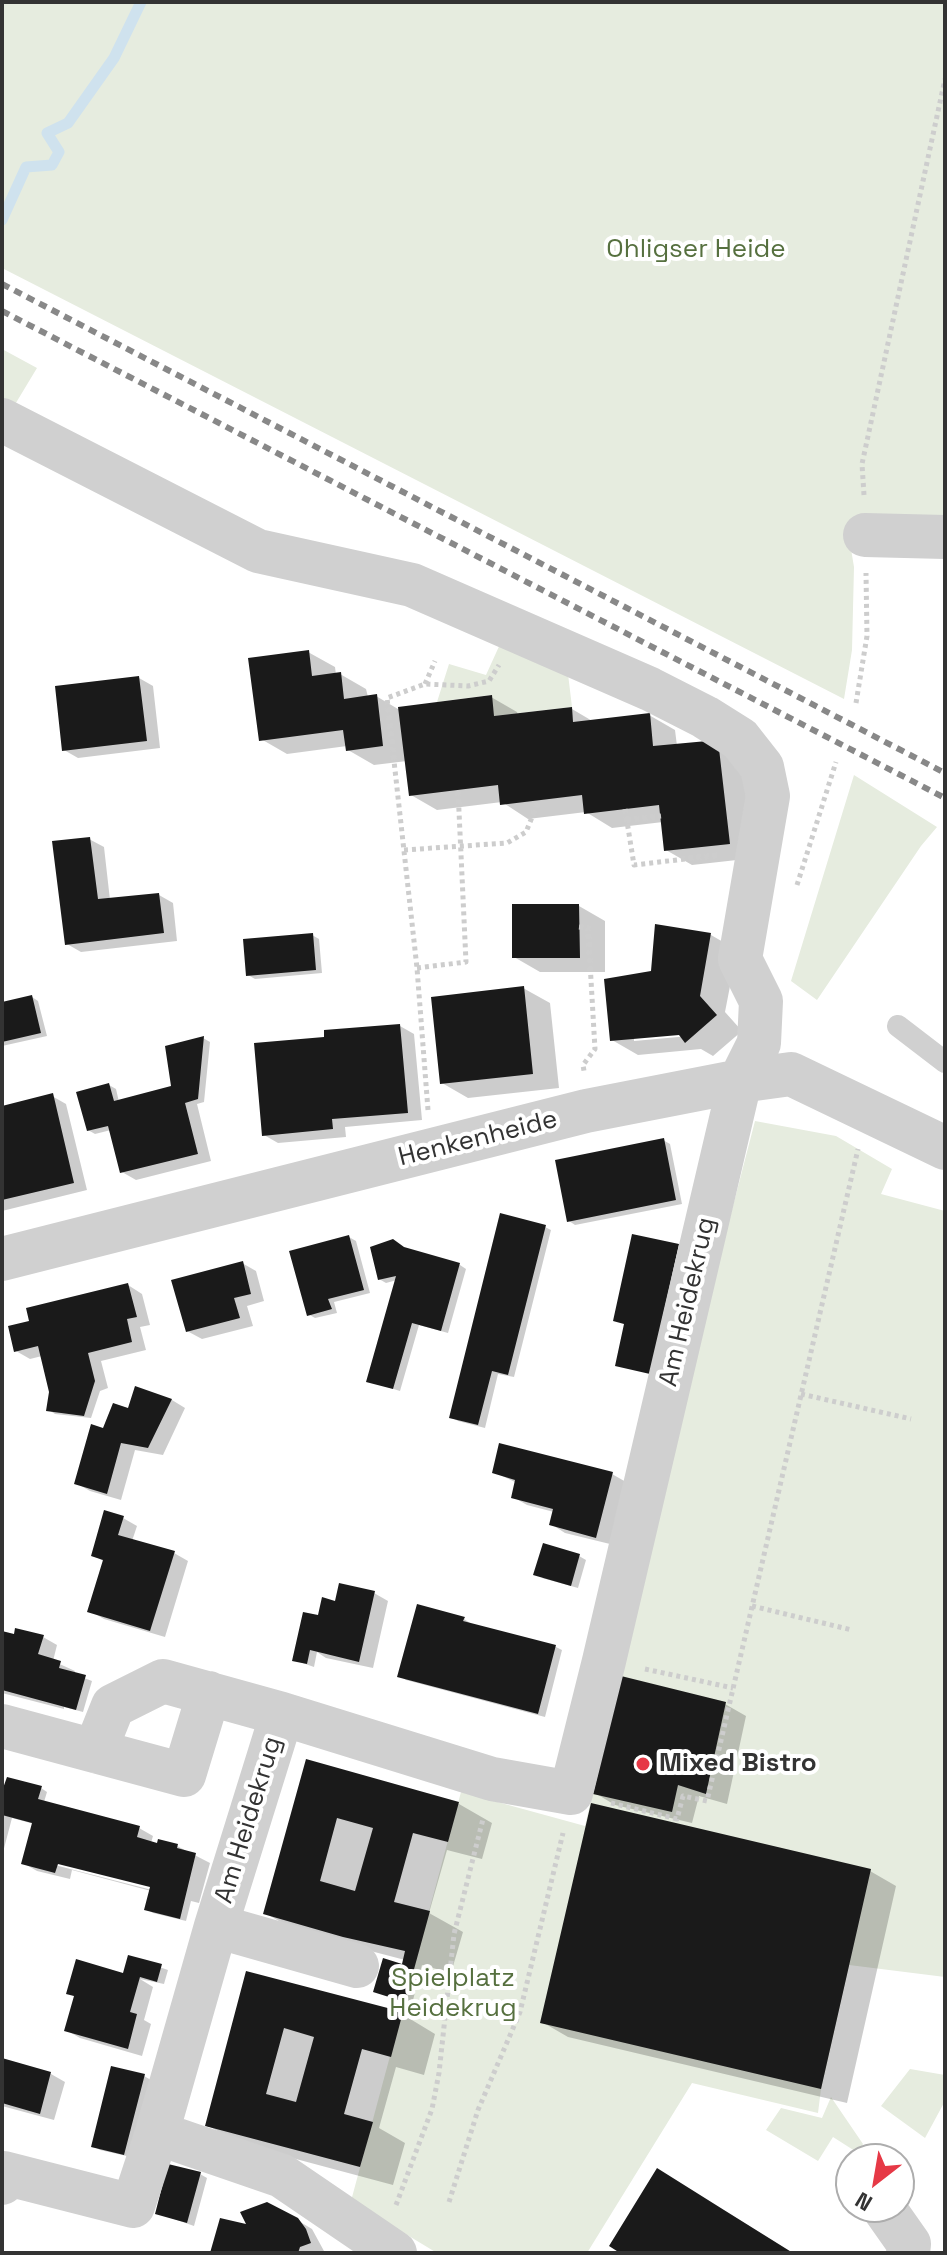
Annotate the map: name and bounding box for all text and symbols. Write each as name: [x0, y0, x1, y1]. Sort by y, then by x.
park label: Ohligser Heide: [606, 234, 786, 266]
street label: Henkenheide: [395, 1104, 561, 1174]
street label: Am Heidekrug: [653, 1214, 723, 1390]
street label: Am Heidekrug: [209, 1733, 289, 1907]
place label: Mixed Bistro: [659, 1748, 817, 1780]
marker: Mixed Bistro: [634, 1755, 652, 1773]
park label: Spielplatz Heidekrug: [389, 1963, 517, 2024]
north arrow: [835, 2143, 915, 2223]
text: N: [850, 2186, 877, 2218]

